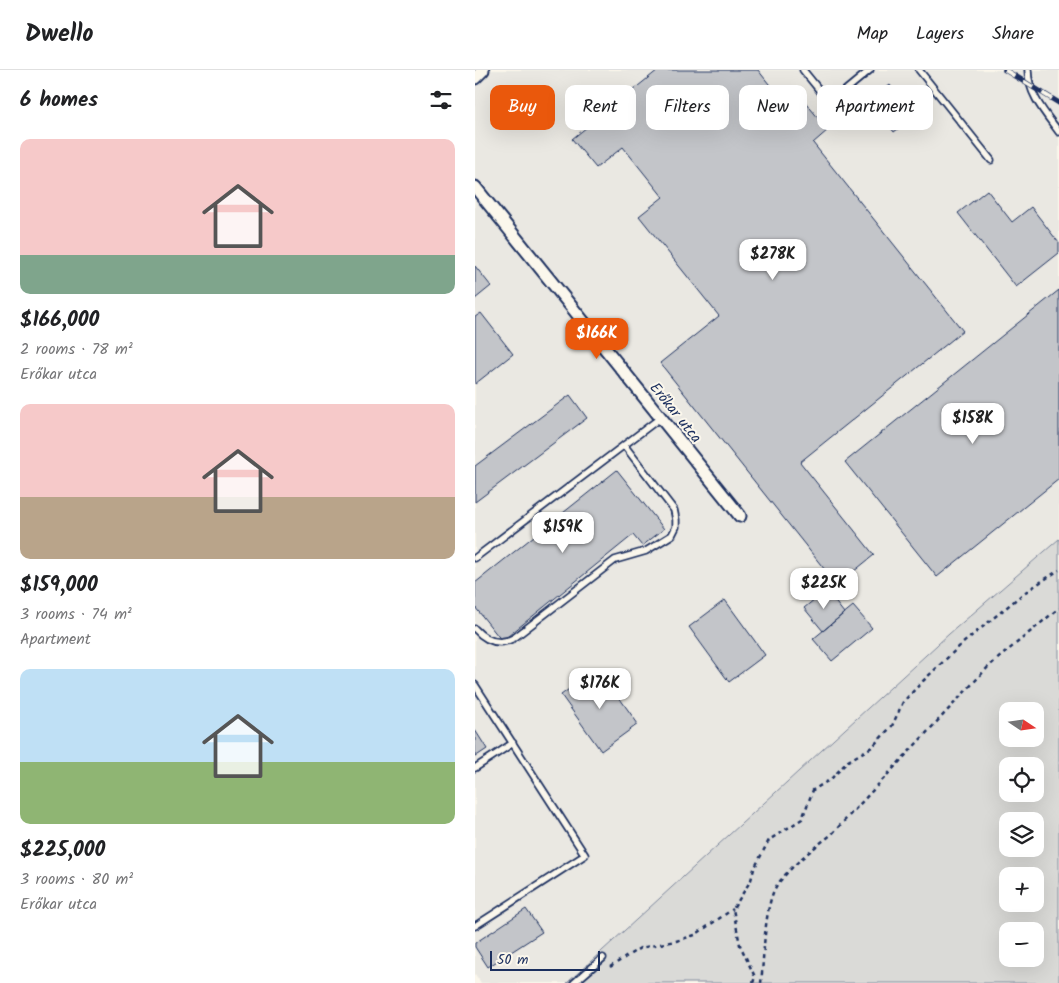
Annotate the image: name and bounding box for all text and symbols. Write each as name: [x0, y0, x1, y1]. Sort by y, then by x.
text: Dwello: [25, 15, 93, 54]
text: Map: [857, 20, 888, 49]
text: Layers: [916, 20, 964, 49]
text: Share: [992, 20, 1034, 49]
text: 6 homes: [20, 84, 98, 117]
chip: Buy: [490, 85, 555, 130]
chip: Rent: [565, 85, 636, 130]
chip: Filters: [646, 85, 729, 130]
chip: New: [739, 85, 807, 130]
chip: Apartment: [817, 85, 933, 130]
icon: filters: [427, 86, 455, 114]
icon: home: [193, 171, 283, 261]
pin: $278K: [738, 238, 808, 281]
text: $278K: [750, 242, 796, 267]
text: $166,000: [20, 304, 99, 337]
pin: $166K: [562, 318, 632, 360]
text: $166K: [576, 321, 618, 346]
text: 2 rooms · 78 m²: [20, 337, 133, 362]
text: Erőkar utca: [20, 362, 97, 387]
street label: Erőkar utca: [643, 377, 707, 449]
pin: $158K: [938, 402, 1008, 445]
text: $158K: [952, 406, 994, 431]
icon: home: [193, 436, 283, 526]
pin: $159K: [528, 512, 598, 554]
text: $159K: [543, 515, 583, 540]
pin: $225K: [789, 568, 859, 610]
text: $159,000: [20, 569, 98, 602]
text: $225K: [801, 571, 847, 596]
text: 3 rooms · 74 m²: [20, 602, 132, 627]
text: Apartment: [20, 627, 91, 652]
pin: $176K: [565, 668, 635, 710]
text: $176K: [580, 671, 620, 696]
icon: home: [193, 701, 283, 791]
north arrow: [999, 702, 1044, 748]
map controls: [999, 702, 1044, 967]
button: locate: [999, 757, 1044, 802]
button: layers: [999, 812, 1044, 857]
text: $225,000: [20, 834, 105, 867]
text: 3 rooms · 80 m²: [20, 867, 133, 892]
button: +: [999, 867, 1044, 912]
text: Erőkar utca: [20, 892, 97, 917]
button: −: [999, 922, 1044, 967]
scale bar: [490, 948, 600, 971]
text: 50 m: [497, 949, 528, 971]

